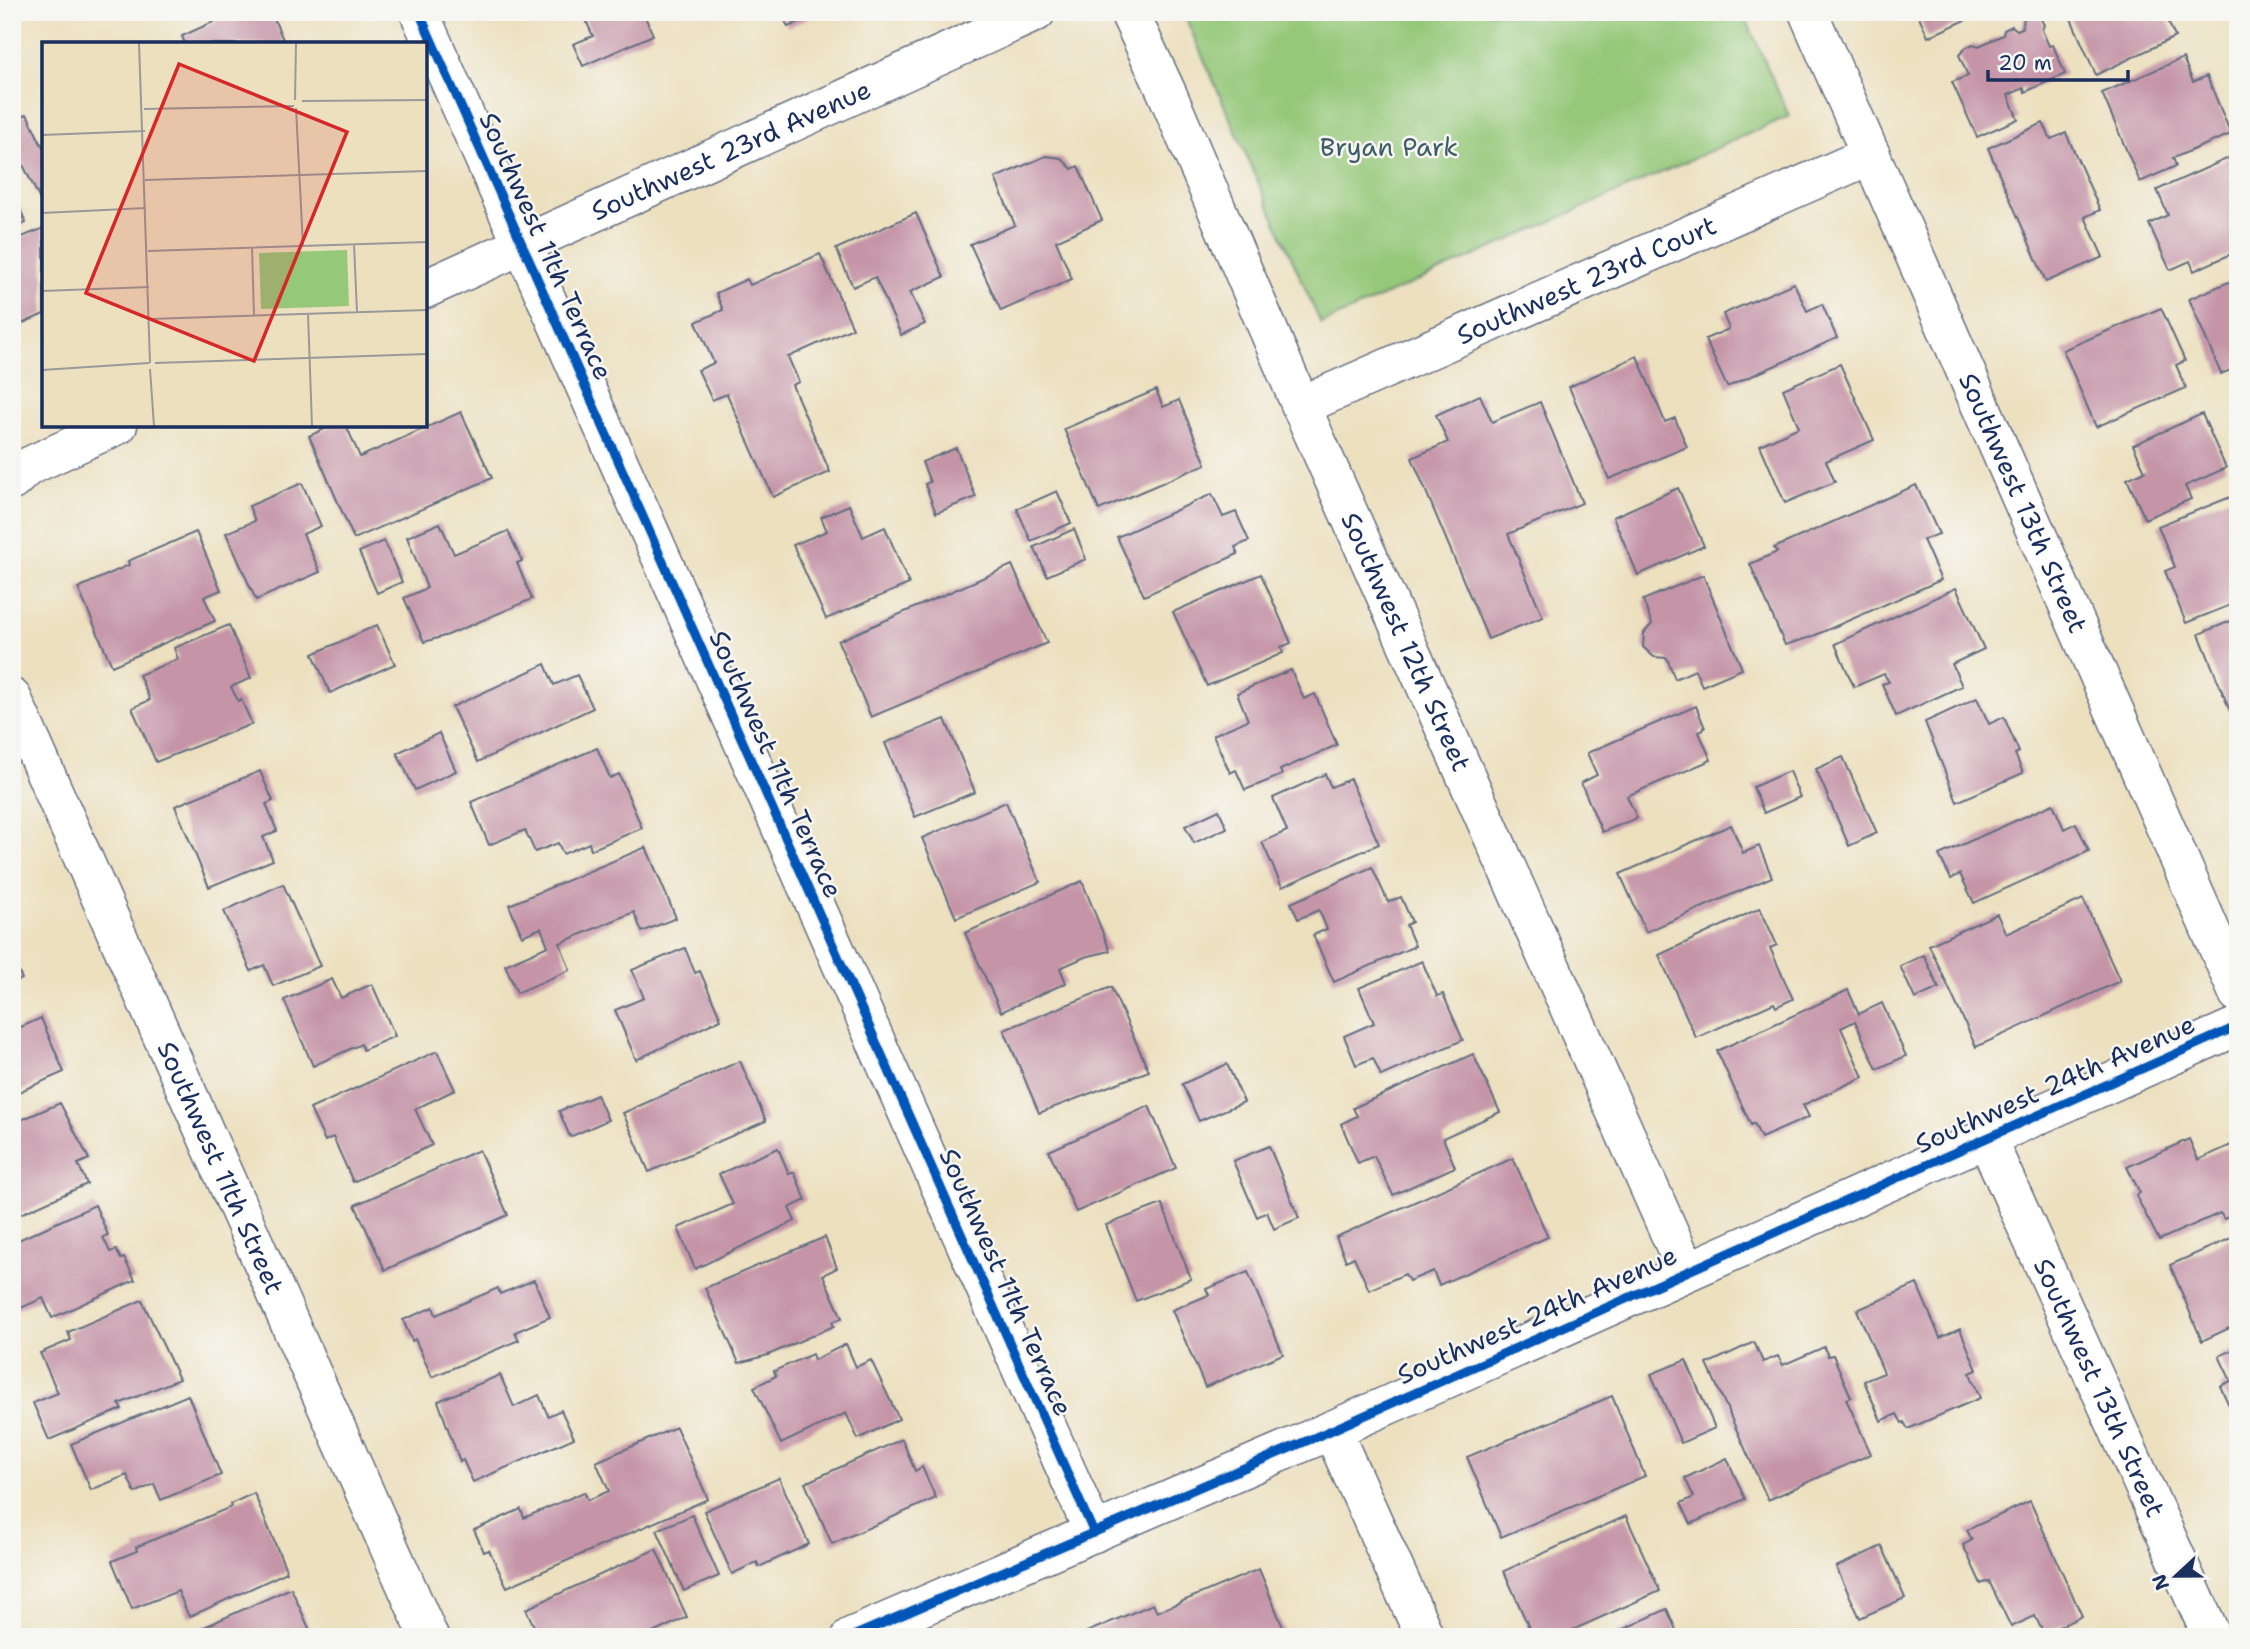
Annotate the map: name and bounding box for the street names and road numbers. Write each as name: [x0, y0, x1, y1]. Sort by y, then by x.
street label: Southwest 23rd Avenue: [585, 71, 876, 228]
street label: Southwest 11th Terrace: [472, 106, 621, 385]
street label: Southwest 23rd Court: [1451, 207, 1722, 352]
street label: Southwest 13th Street: [1951, 367, 2096, 638]
street label: Southwest 12th Street: [1333, 506, 1480, 777]
street label: Southwest 11th Terrace: [702, 624, 851, 903]
street label: Southwest 24th Avenue: [1909, 1006, 2200, 1161]
street label: Southwest 11th Street: [150, 1035, 293, 1300]
street label: Southwest 11th Terrace: [932, 1142, 1081, 1421]
street label: Southwest 24th Avenue: [1391, 1237, 1682, 1392]
street label: Southwest 13th Street: [2026, 1252, 2173, 1522]

